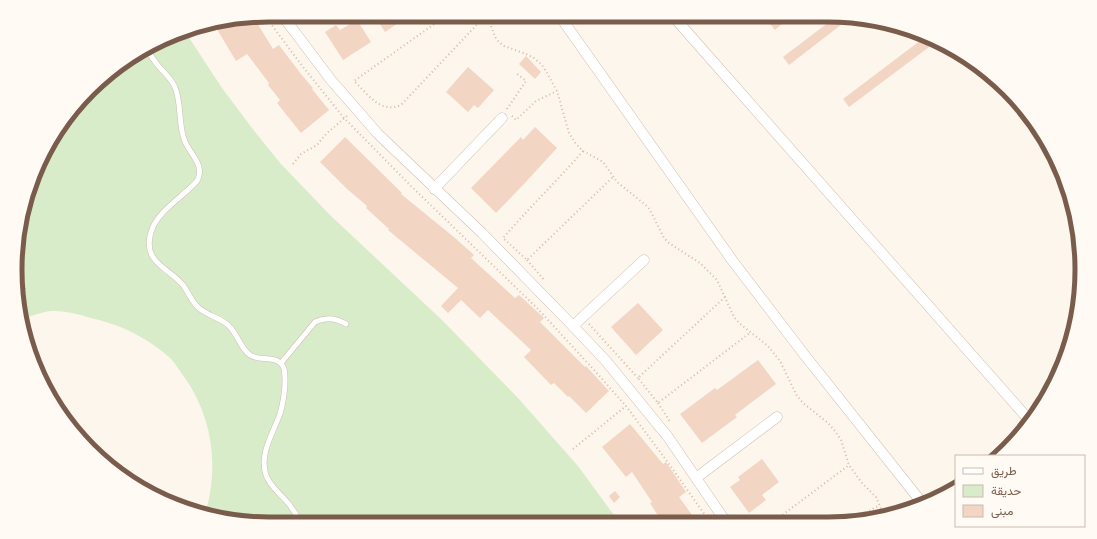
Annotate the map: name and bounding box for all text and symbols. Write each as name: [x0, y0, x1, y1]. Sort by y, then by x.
legend: [955, 455, 1085, 527]
text: طريق: [991, 464, 1017, 479]
text: حديقة: [991, 484, 1021, 498]
text: مبنى: [991, 504, 1013, 519]

